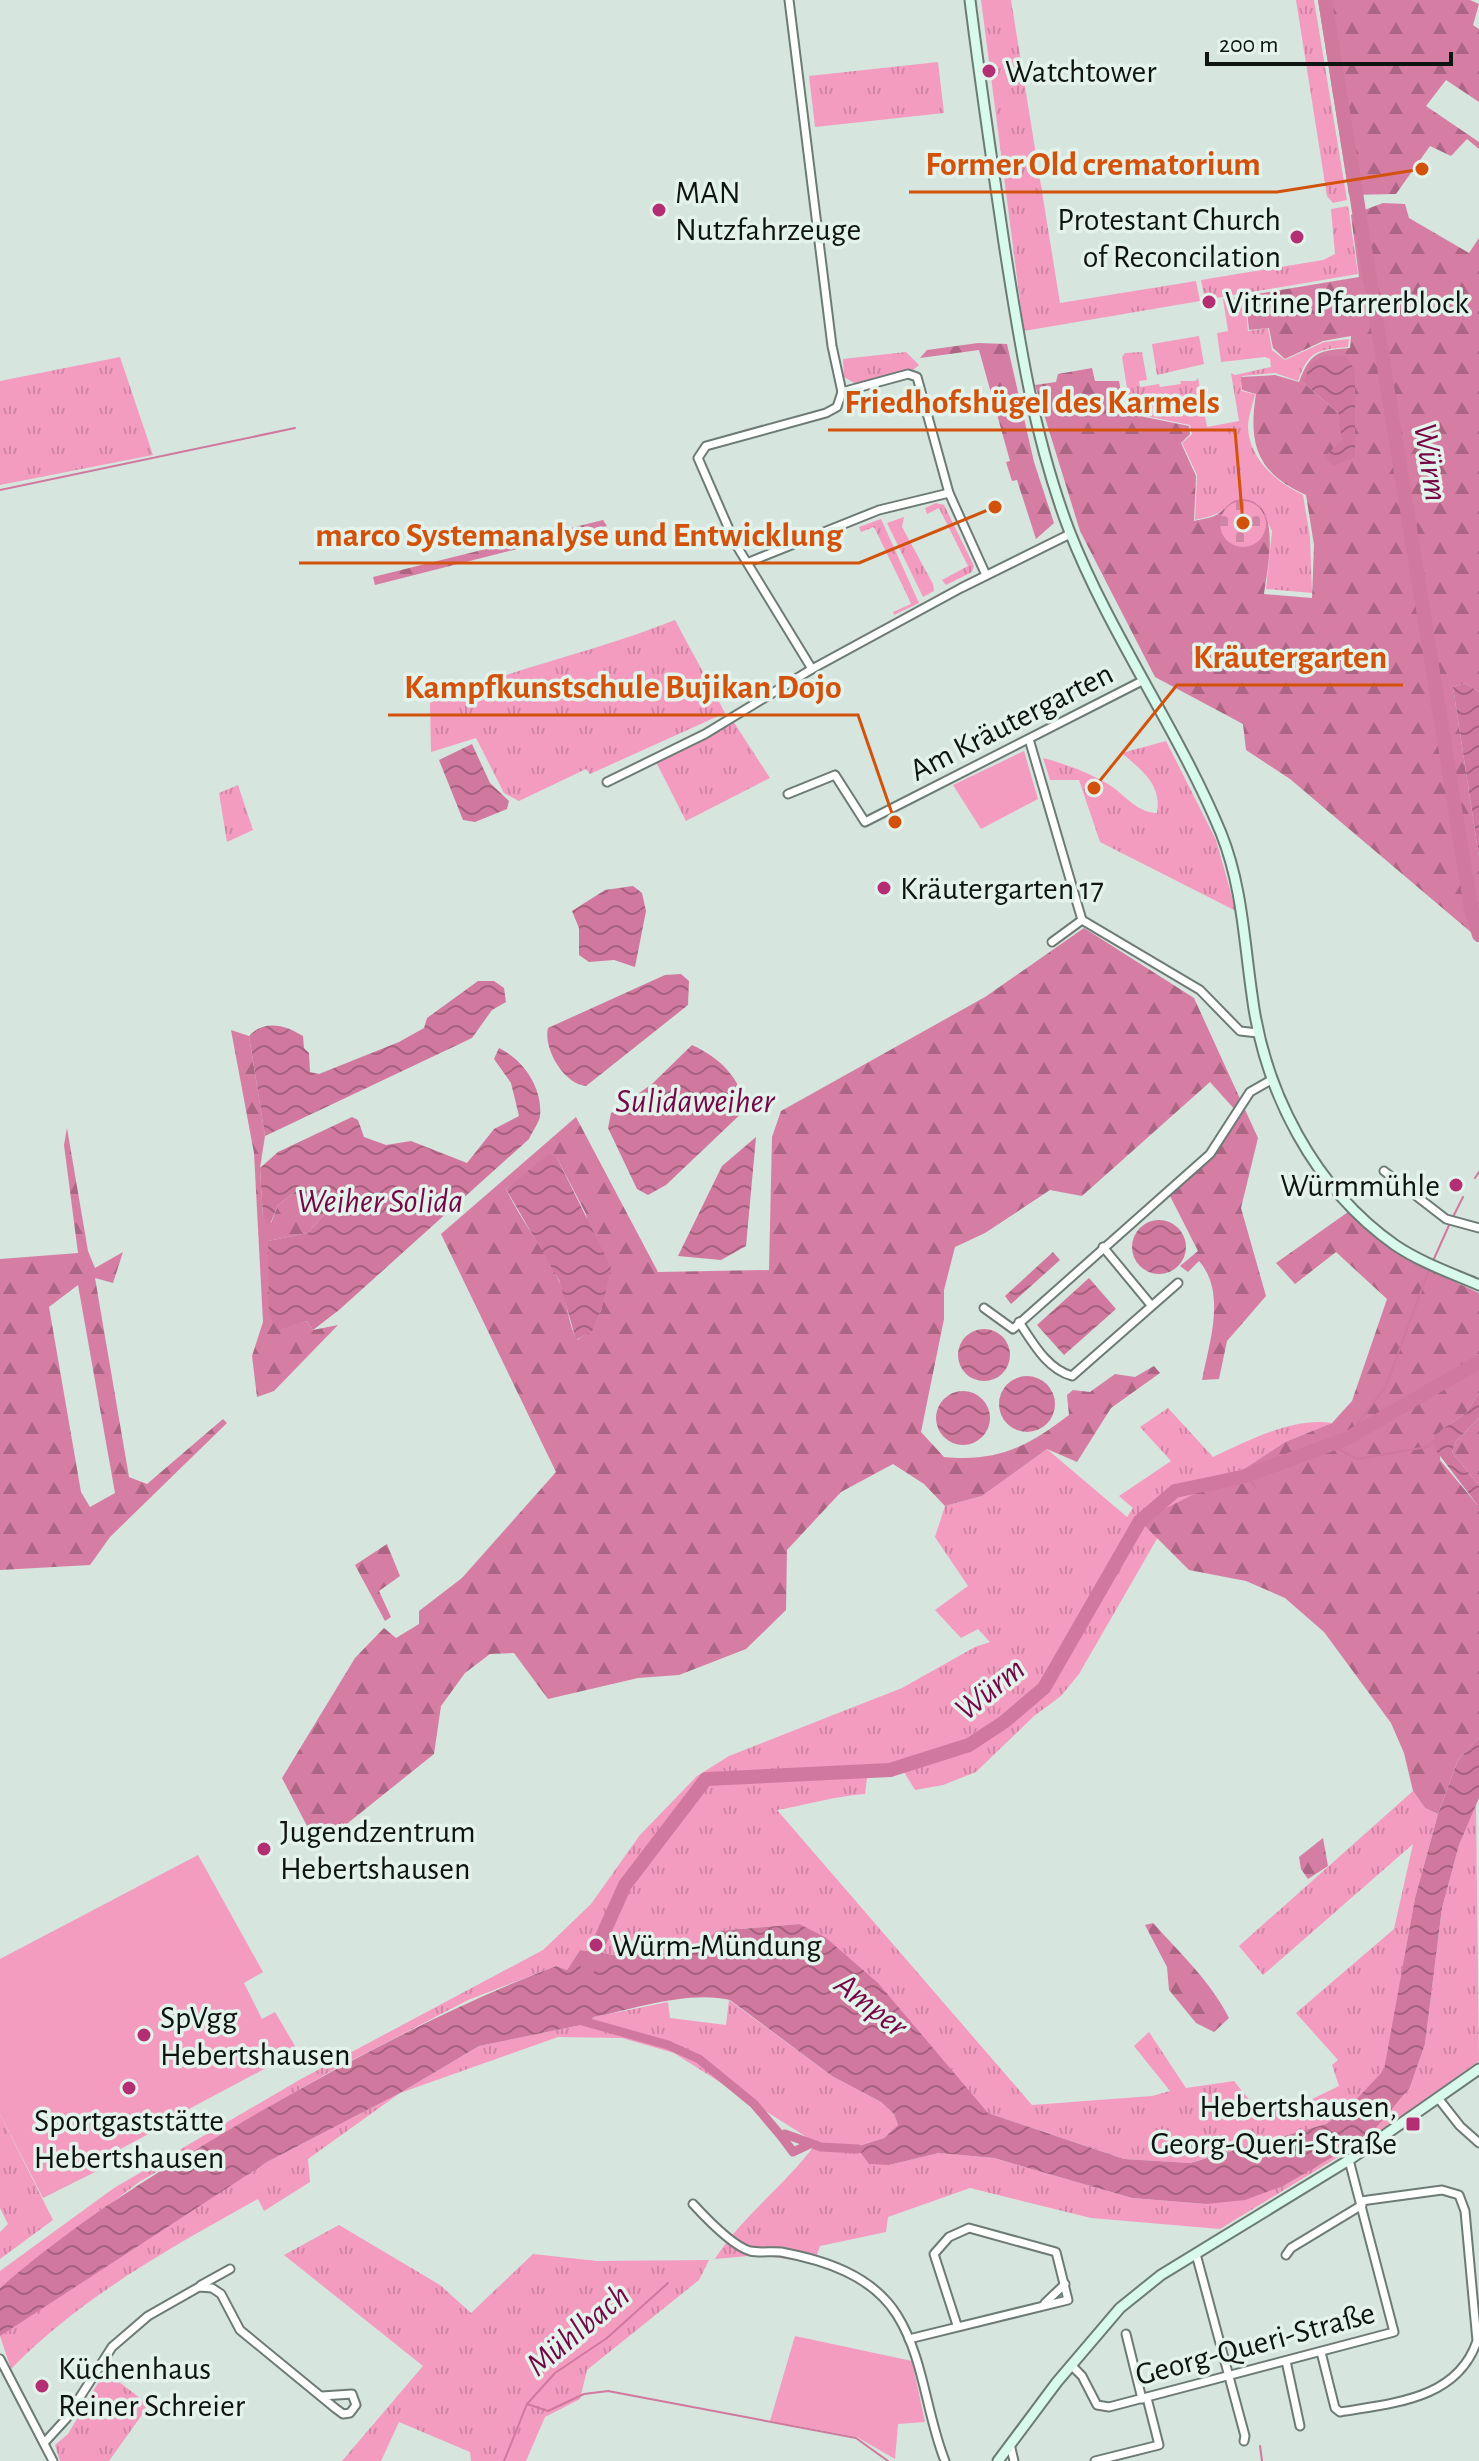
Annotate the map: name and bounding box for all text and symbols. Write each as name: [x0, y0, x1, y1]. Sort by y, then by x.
scale bar: [1207, 16, 1451, 66]
text: 200 m: [1219, 33, 1278, 57]
place label: Watchtower: [1005, 56, 1157, 88]
marker: Watchtower: [980, 62, 998, 80]
callout: Former Old crematorium: [909, 134, 1277, 192]
text: Former Old crematorium: [925, 148, 1261, 182]
place label: MAN Nutzfahrzeuge: [675, 177, 861, 246]
marker: MAN Nutzfahrzeuge: [650, 201, 668, 219]
place label: Protestant Church of Reconcilation: [1057, 204, 1281, 273]
marker: Protestant Church of Reconcilation: [1288, 228, 1306, 246]
place label: Vitrine Pfarrerblock: [1225, 287, 1469, 319]
marker: Vitrine Pfarrerblock: [1200, 293, 1218, 311]
callout: Friedhofshügel des Karmels: [828, 372, 1235, 430]
text: Friedhofshügel des Karmels: [844, 386, 1220, 420]
water label: Würm: [1407, 421, 1453, 504]
callout: marco Systemanalyse und Entwicklung: [299, 505, 859, 563]
text: marco Systemanalyse und Entwicklung: [315, 519, 844, 553]
callout: Kräutergarten: [1177, 627, 1403, 685]
text: Kräutergarten: [1193, 641, 1387, 675]
callout: Kampfkunstschule Bujikan Dojo: [388, 657, 858, 715]
street label: Am Kräutergarten: [905, 657, 1118, 787]
text: Kampfkunstschule Bujikan Dojo: [404, 671, 842, 705]
place label: Kräutergarten 17: [900, 873, 1104, 905]
marker: Kräutergarten 17: [875, 879, 893, 897]
water label: Sulidaweiher: [615, 1085, 776, 1119]
place label: Würmmühle: [1280, 1170, 1440, 1202]
marker: Würmmühle: [1447, 1176, 1465, 1194]
water label: Weiher Solida: [297, 1185, 463, 1219]
water label: Würm: [949, 1652, 1032, 1728]
place label: Jugendzentrum Hebertshausen: [280, 1816, 476, 1885]
marker: Jugendzentrum Hebertshausen: [255, 1840, 273, 1858]
place label: Würm-Mündung: [612, 1930, 822, 1962]
marker: Würm-Mündung: [587, 1936, 605, 1954]
water label: Amper: [827, 1966, 914, 2045]
place label: SpVgg Hebertshausen: [160, 2002, 350, 2071]
marker: SpVgg Hebertshausen: [135, 2026, 153, 2044]
marker: Sportgaststätte Hebertshausen: [120, 2079, 138, 2097]
place label: Hebertshausen, Georg-Queri-Straße: [1151, 2091, 1397, 2160]
place label: Sportgaststätte Hebertshausen: [34, 2105, 224, 2174]
marker: Hebertshausen, Georg-Queri-Straße: [1404, 2115, 1422, 2133]
water label: Mühlbach: [520, 2278, 636, 2383]
street label: Georg-Queri-Straße: [1132, 2297, 1378, 2391]
place label: Küchenhaus Reiner Schreier: [58, 2353, 246, 2422]
marker: Küchenhaus Reiner Schreier: [33, 2377, 51, 2395]

